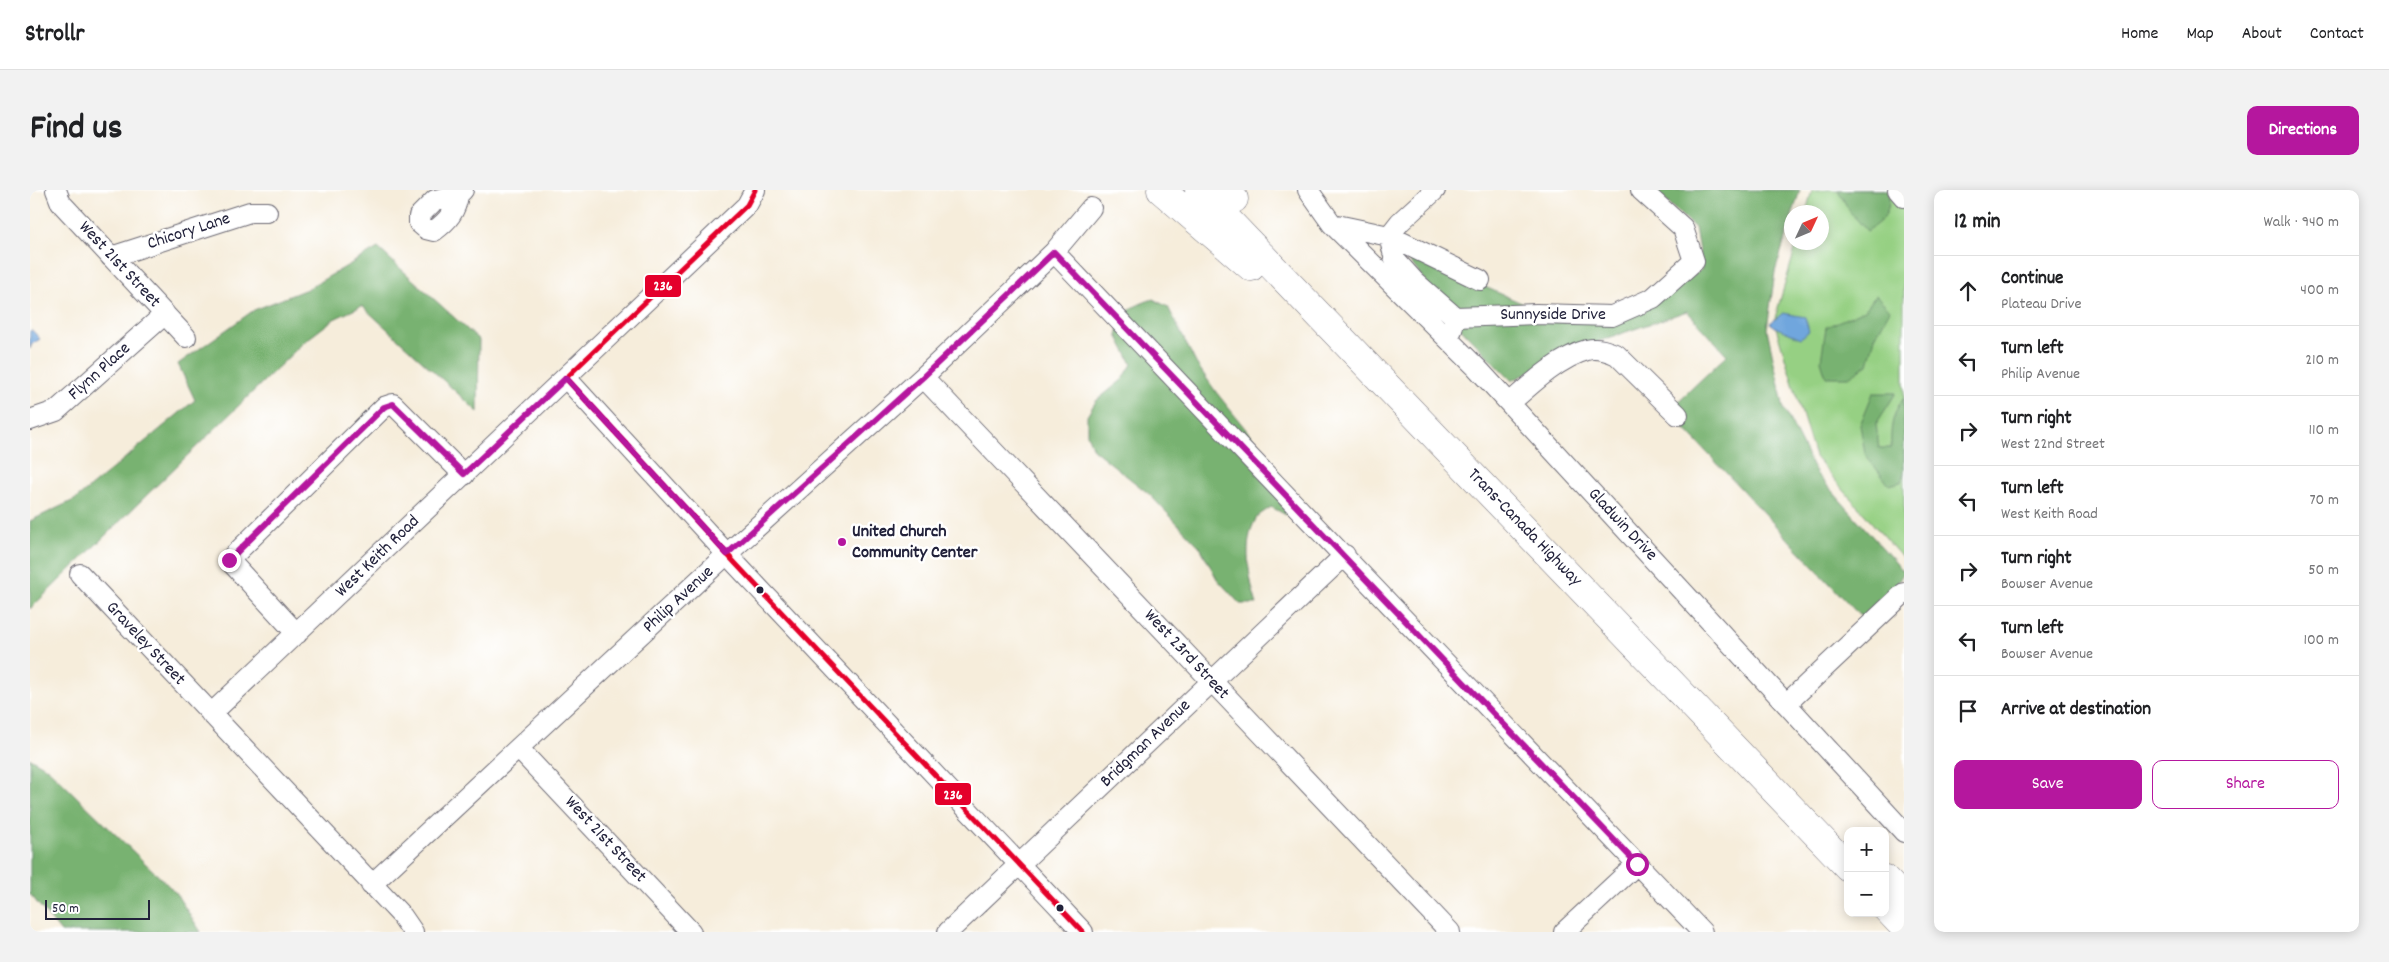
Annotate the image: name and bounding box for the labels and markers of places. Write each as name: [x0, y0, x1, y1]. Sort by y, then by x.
place label: United Church Community Center: [852, 520, 978, 566]
marker: United Church Community Center: [836, 536, 848, 548]
unlabelled marker: [755, 585, 765, 595]
unlabelled marker: [1055, 903, 1065, 913]

